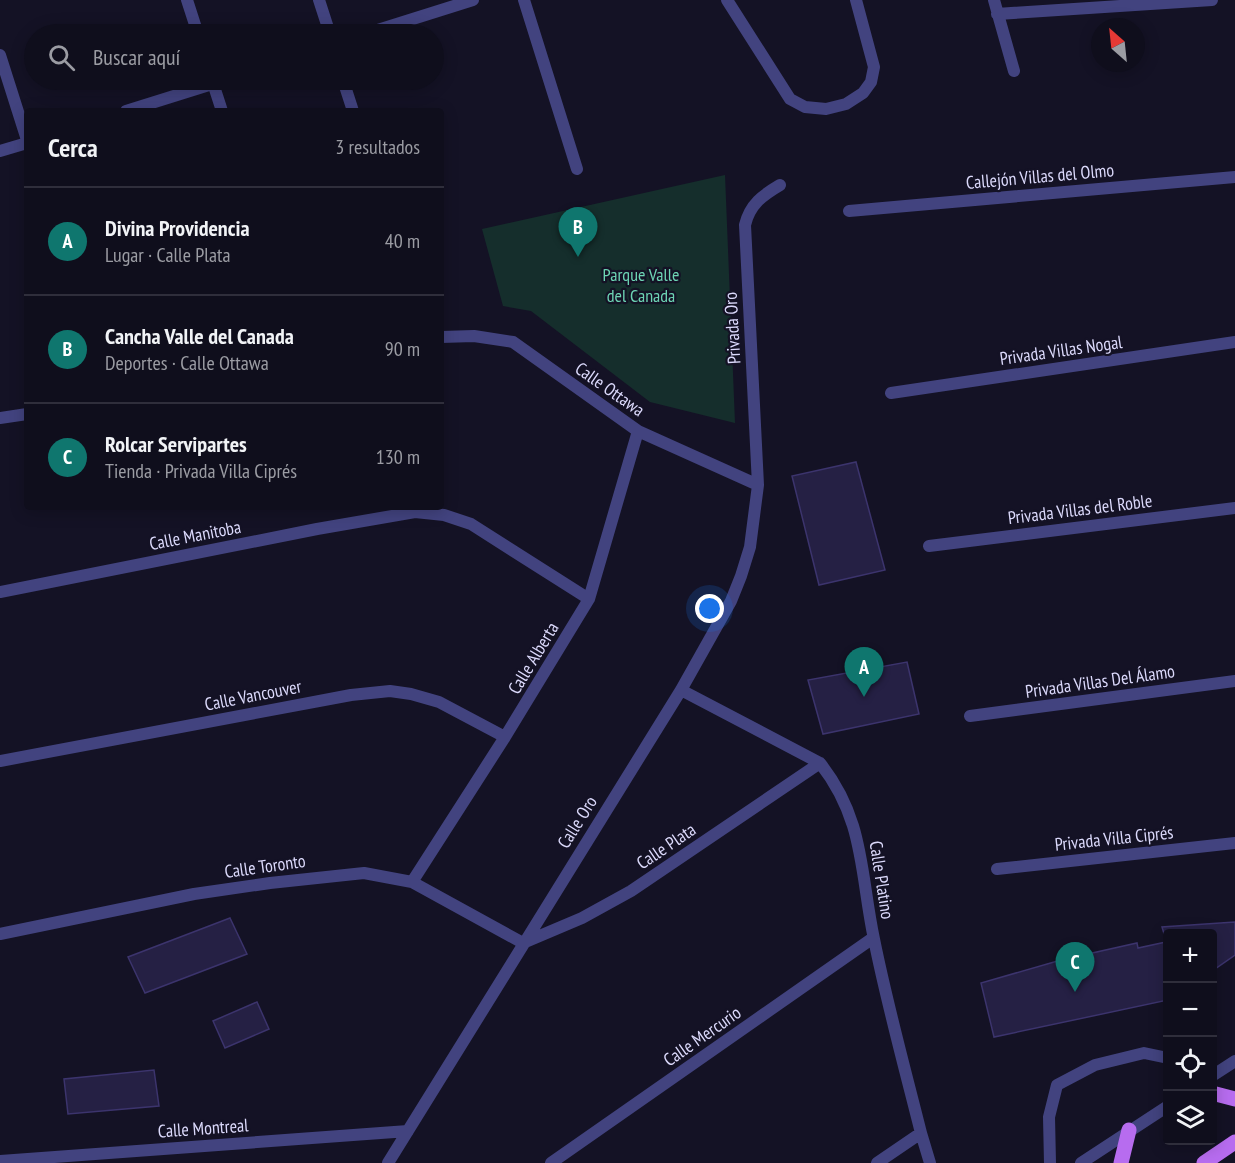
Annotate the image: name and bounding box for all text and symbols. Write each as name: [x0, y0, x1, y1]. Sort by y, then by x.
north arrow: [1091, 18, 1145, 72]
search box: [24, 24, 444, 90]
icon: search: [45, 41, 78, 74]
text: Buscar aquí: [93, 43, 180, 71]
text: Cerca: [48, 131, 98, 164]
text: 3 resultados: [335, 134, 420, 160]
street label: Callejón Villas del Olmo: [965, 158, 1115, 194]
pin: B: [558, 208, 598, 257]
text: Divina Providencia: [105, 214, 249, 242]
text: A: [62, 228, 73, 254]
text: 40 m: [385, 228, 420, 254]
text: Lugar · Calle Plata: [105, 242, 230, 268]
park label: Parque Valle del Canada: [603, 263, 679, 307]
street label: Privada Oro: [719, 291, 745, 365]
text: Cancha Valle del Canada: [105, 322, 294, 350]
street label: Privada Villas Nogal: [998, 330, 1124, 370]
text: B: [63, 336, 72, 362]
text: 90 m: [385, 336, 420, 362]
text: Deportes · Calle Ottawa: [105, 350, 269, 376]
street label: Calle Ottawa: [571, 357, 649, 421]
text: Rolcar Servipartes: [105, 430, 247, 458]
text: C: [63, 444, 72, 470]
text: 130 m: [376, 444, 420, 470]
text: Tienda · Privada Villa Ciprés: [105, 458, 297, 484]
street label: Privada Villas del Roble: [1007, 489, 1153, 529]
street label: Calle Manitoba: [147, 515, 243, 555]
your location: [695, 594, 724, 623]
street label: Calle Alberta: [503, 618, 563, 698]
pin: A: [844, 648, 884, 697]
street label: Privada Villas Del Álamo: [1024, 659, 1176, 703]
street label: Calle Vancouver: [203, 674, 303, 716]
street label: Calle Oro: [552, 791, 602, 852]
street label: Calle Plata: [632, 818, 700, 874]
street label: Privada Villa Ciprés: [1054, 820, 1174, 856]
street label: Calle Platino: [864, 839, 900, 921]
street label: Calle Toronto: [223, 849, 307, 883]
map controls: [1163, 929, 1217, 1145]
button: +: [1163, 929, 1217, 983]
pin: C: [1056, 942, 1094, 992]
button: −: [1163, 983, 1217, 1037]
street label: Calle Mercurio: [659, 1001, 745, 1071]
button: locate: [1163, 1037, 1217, 1091]
button: layers: [1163, 1091, 1217, 1145]
street label: Calle Montreal: [157, 1113, 250, 1143]

